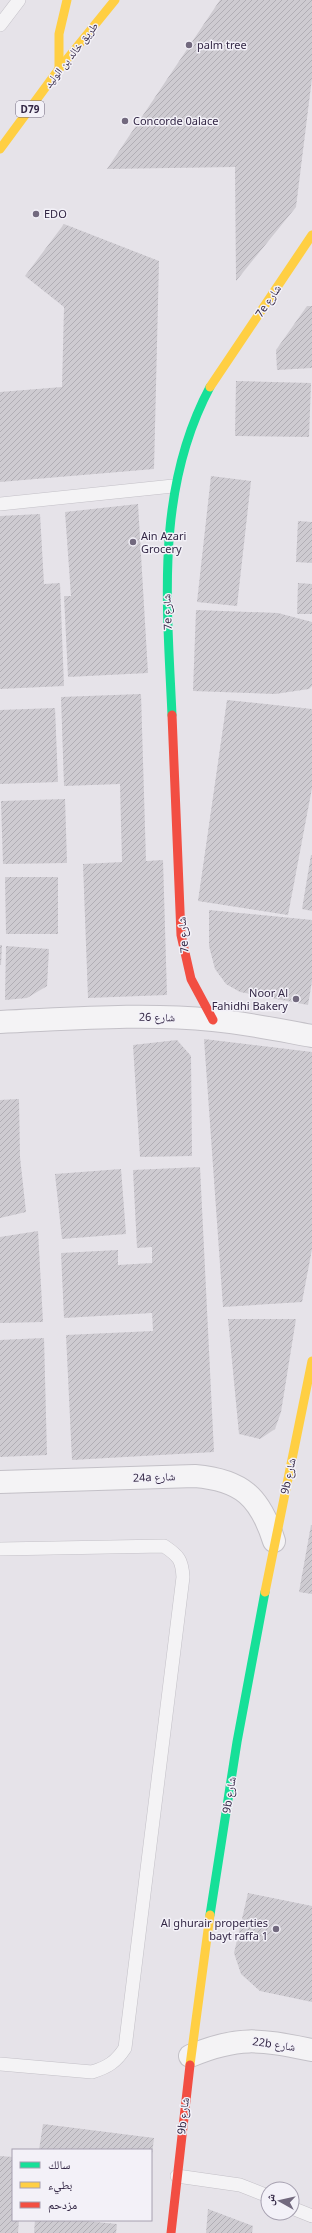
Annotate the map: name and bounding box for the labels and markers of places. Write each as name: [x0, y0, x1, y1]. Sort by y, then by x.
place label: palm tree: [197, 37, 247, 52]
marker: palm tree: [184, 40, 194, 50]
place label: Concorde 0alace: [133, 113, 218, 128]
marker: Concorde 0alace: [120, 116, 130, 126]
place label: EDO: [44, 206, 67, 221]
marker: EDO: [31, 209, 41, 219]
place label: Ain Azari Grocery: [141, 528, 186, 556]
marker: Ain Azari Grocery: [128, 537, 138, 547]
place label: Noor Al Fahidhi Bakery: [212, 985, 288, 1013]
marker: Noor Al Fahidhi Bakery: [291, 994, 301, 1004]
place label: Al ghurair properties bayt raffa 1: [161, 1915, 268, 1943]
marker: Al ghurair properties bayt raffa 1: [271, 1924, 281, 1934]

